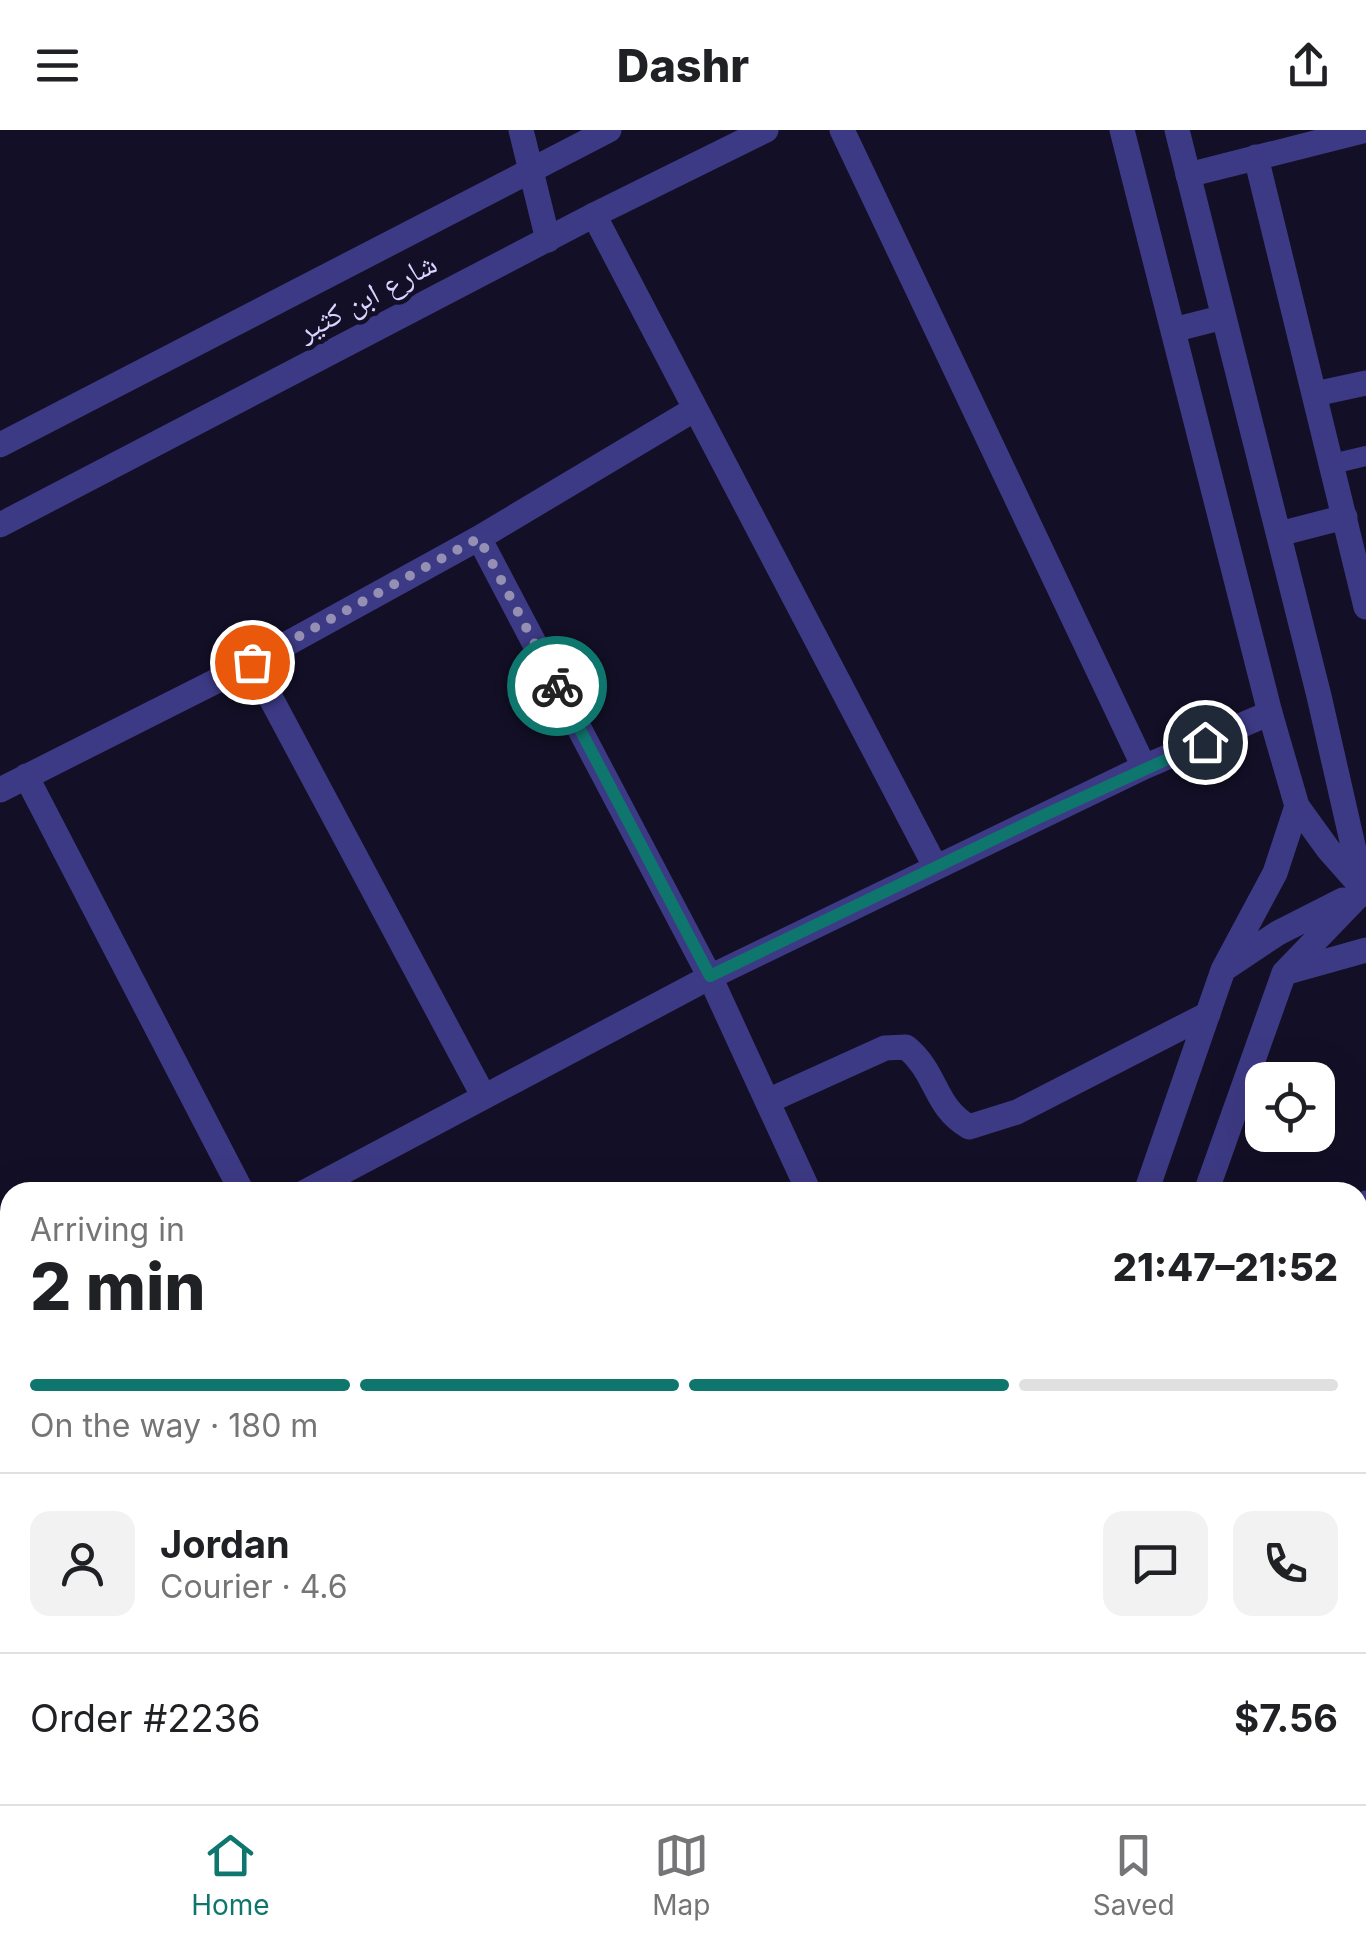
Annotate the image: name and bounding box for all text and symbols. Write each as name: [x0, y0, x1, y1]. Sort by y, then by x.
icon: menu: [30, 38, 85, 93]
text: Dashr: [617, 38, 749, 93]
icon: share: [1281, 38, 1336, 93]
street label: شارع ابن كثير: [290, 244, 443, 350]
pin: [210, 620, 295, 705]
icon: bag: [225, 635, 280, 690]
courier: [507, 636, 607, 736]
icon: bike: [530, 659, 585, 714]
pin: [1163, 700, 1248, 785]
icon: home: [1178, 715, 1233, 770]
map controls: [1245, 1062, 1335, 1152]
button: locate: [1245, 1062, 1335, 1152]
text: Arriving in: [30, 1210, 185, 1249]
text: 21:47–21:52: [1113, 1244, 1338, 1290]
text: 2 min: [30, 1247, 206, 1326]
text: On the way · 180 m: [30, 1406, 318, 1445]
button: person: [30, 1511, 135, 1616]
button: chat: [1103, 1511, 1208, 1616]
button: phone: [1233, 1511, 1338, 1616]
text: Jordan: [160, 1521, 290, 1567]
text: Courier · 4.6: [160, 1567, 348, 1606]
text: Order #2236: [30, 1695, 261, 1741]
text: $7.56: [1234, 1695, 1338, 1741]
tab: Home: [191, 1828, 270, 1922]
tab: Map: [652, 1828, 710, 1922]
tab: Saved: [1093, 1828, 1175, 1922]

